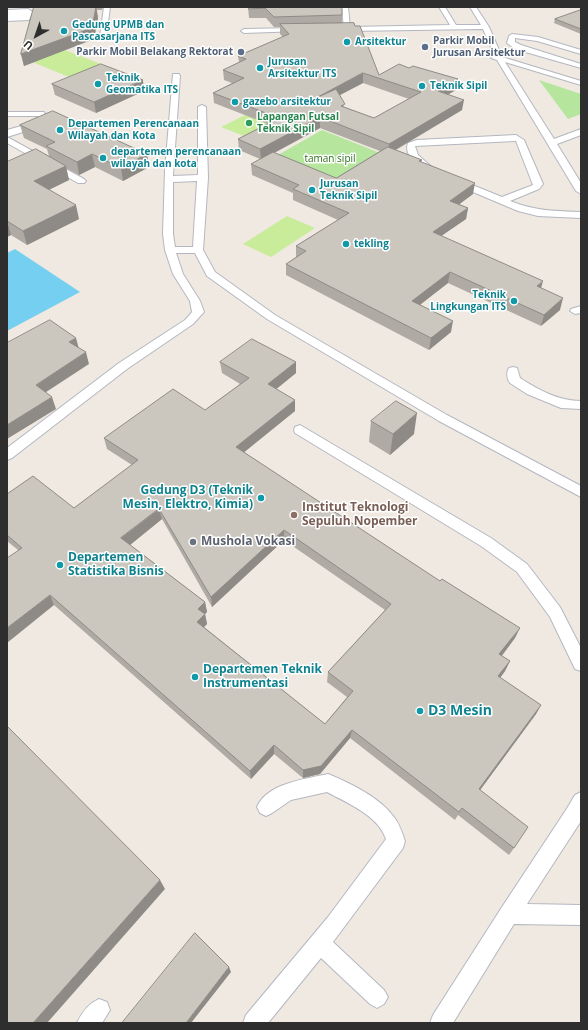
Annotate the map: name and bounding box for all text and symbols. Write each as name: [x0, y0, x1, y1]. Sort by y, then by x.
north arrow: [16, 16, 56, 56]
place label: Gedung UPMB dan Pascasarjana ITS: [72, 19, 164, 42]
marker: Gedung UPMB dan Pascasarjana ITS: [59, 26, 69, 36]
place label: Parkir Mobil Jurusan Arsitektur: [433, 35, 526, 58]
place label: Arsitektur: [355, 36, 406, 48]
text: U: [20, 37, 36, 54]
marker: Arsitektur: [342, 37, 352, 47]
marker: Parkir Mobil Jurusan Arsitektur: [420, 42, 430, 52]
place label: Parkir Mobil Belakang Rektorat: [76, 46, 233, 58]
marker: Parkir Mobil Belakang Rektorat: [236, 47, 246, 57]
place label: Jurusan Arsitektur ITS: [268, 56, 337, 80]
marker: Jurusan Arsitektur ITS: [255, 63, 265, 73]
place label: Teknik Geomatika ITS: [106, 72, 178, 96]
marker: Teknik Geomatika ITS: [93, 79, 103, 89]
place label: Teknik Sipil: [430, 80, 487, 92]
marker: Teknik Sipil: [417, 81, 427, 91]
place label: gazebo arsitektur: [243, 96, 331, 108]
marker: gazebo arsitektur: [230, 97, 240, 107]
place label: Lapangan Futsal Teknik Sipil: [257, 111, 339, 134]
place label: Departemen Perencanaan Wilayah dan Kota: [68, 118, 199, 142]
marker: Lapangan Futsal Teknik Sipil: [244, 118, 254, 128]
marker: Departemen Perencanaan Wilayah dan Kota: [55, 125, 65, 135]
place label: departemen perencanaan wilayah dan kota: [111, 146, 241, 170]
marker: departemen perencanaan wilayah dan kota: [98, 153, 108, 163]
park label: taman sipil: [304, 153, 356, 165]
place label: Jurusan Teknik Sipil: [320, 178, 377, 202]
marker: Jurusan Teknik Sipil: [307, 185, 317, 195]
place label: tekling: [354, 238, 389, 250]
marker: tekling: [341, 239, 351, 249]
place label: Teknik Lingkungan ITS: [430, 289, 506, 312]
marker: Teknik Lingkungan ITS: [509, 296, 519, 306]
place label: Gedung D3 (Teknik Mesin, Elektro, Kimia): [123, 484, 253, 512]
marker: Gedung D3 (Teknik Mesin, Elektro, Kimia): [256, 493, 266, 503]
place label: Institut Teknologi Sepuluh Nopember: [302, 501, 418, 529]
marker: Institut Teknologi Sepuluh Nopember: [289, 510, 299, 520]
place label: Mushola Vokasi: [201, 535, 295, 549]
marker: Mushola Vokasi: [188, 537, 198, 547]
place label: Departemen Statistika Bisnis: [68, 551, 164, 579]
marker: Departemen Statistika Bisnis: [55, 560, 65, 570]
place label: Departemen Teknik Instrumentasi: [203, 663, 322, 691]
marker: Departemen Teknik Instrumentasi: [190, 672, 200, 682]
place label: D3 Mesin: [428, 703, 492, 719]
marker: D3 Mesin: [415, 706, 425, 716]

